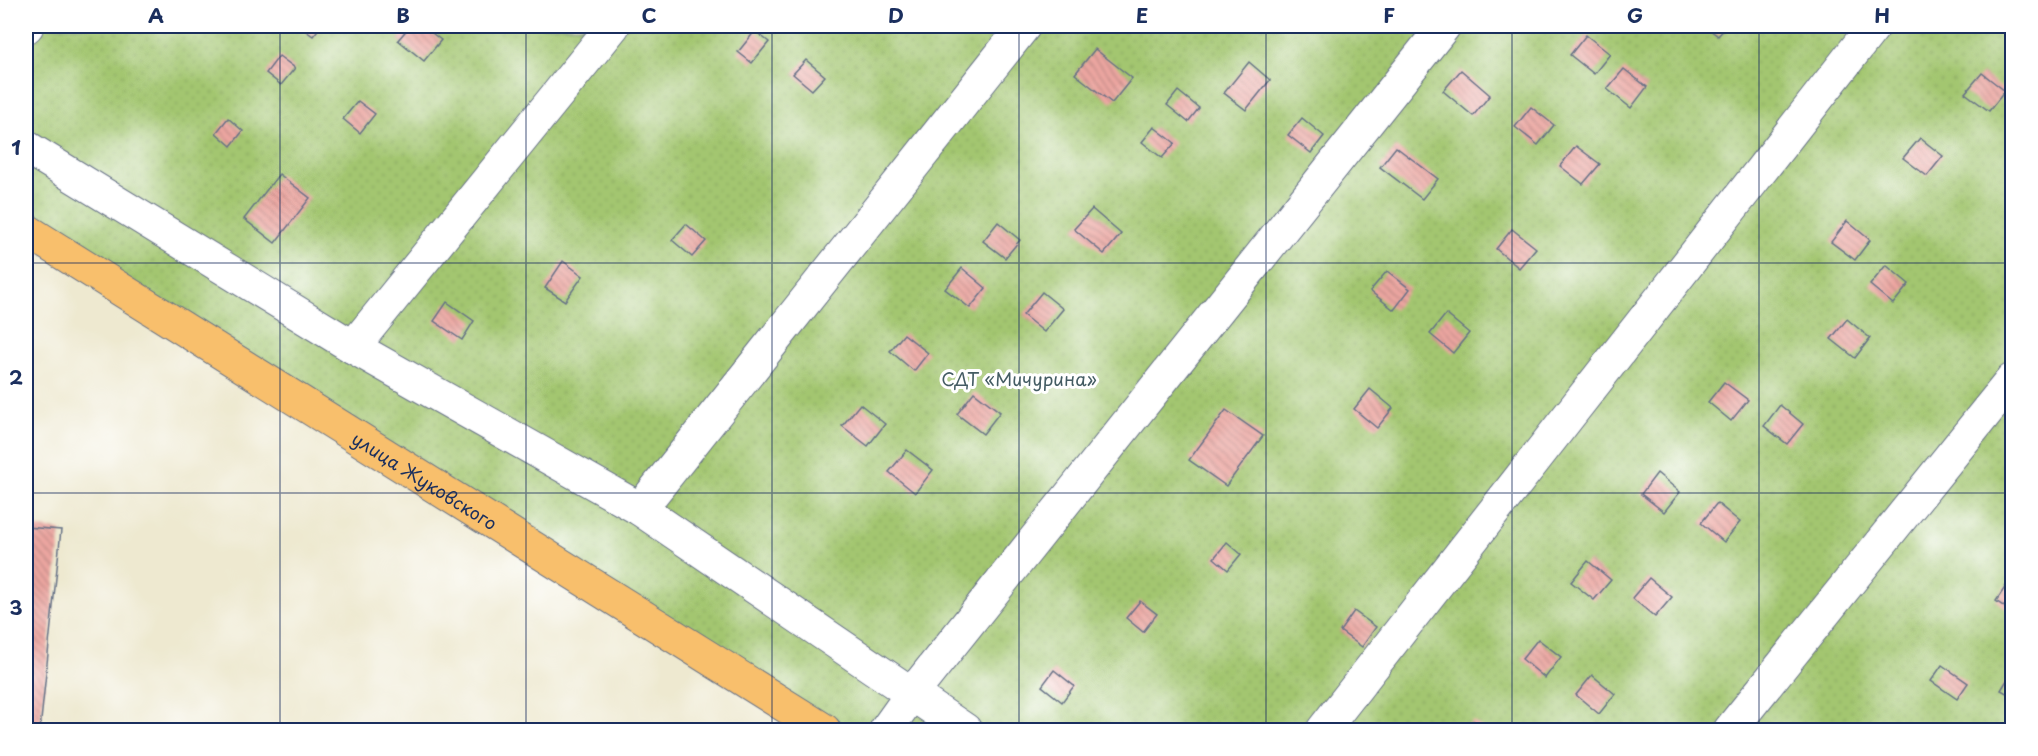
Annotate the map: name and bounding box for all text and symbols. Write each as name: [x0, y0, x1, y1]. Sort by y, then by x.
text: A: [148, 0, 164, 30]
text: B: [396, 0, 410, 30]
text: C: [641, 0, 657, 30]
text: D: [888, 0, 904, 30]
text: E: [1136, 0, 1148, 30]
text: F: [1383, 0, 1395, 30]
text: G: [1627, 0, 1643, 30]
text: H: [1874, 0, 1890, 30]
text: 1: [11, 132, 21, 162]
text: 2: [9, 362, 23, 392]
park label: СДТ «Мичурина»: [941, 365, 1097, 392]
street label: улица Жуковского: [347, 424, 503, 536]
text: 3: [9, 592, 23, 622]

